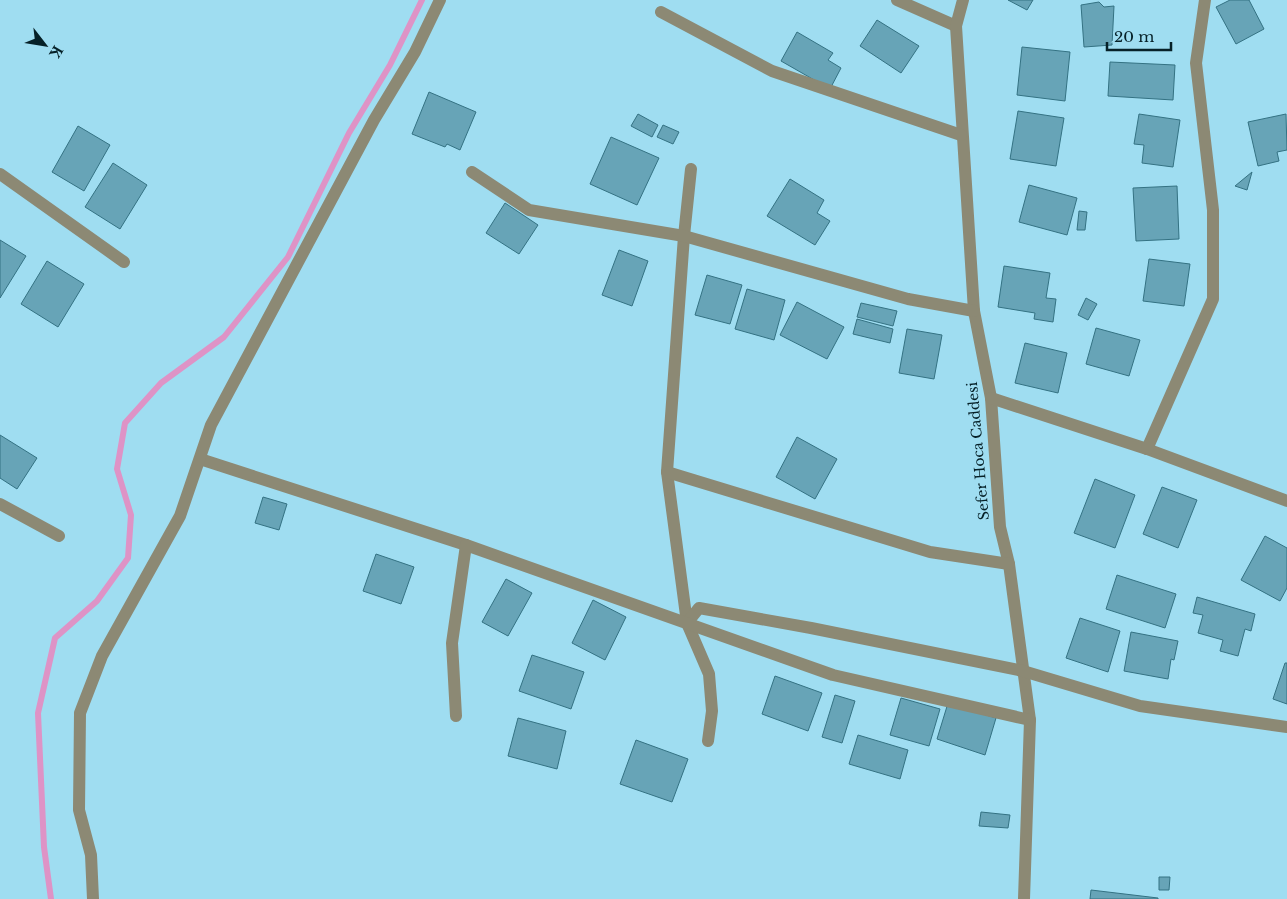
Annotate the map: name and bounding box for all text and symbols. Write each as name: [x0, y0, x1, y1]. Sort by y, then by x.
north arrow: [20, 20, 70, 70]
scale bar: [1107, 20, 1171, 52]
text: 20 m: [1114, 27, 1154, 46]
text: K: [45, 42, 67, 62]
street label: Sefer Hoca Caddesi: [963, 381, 993, 521]

